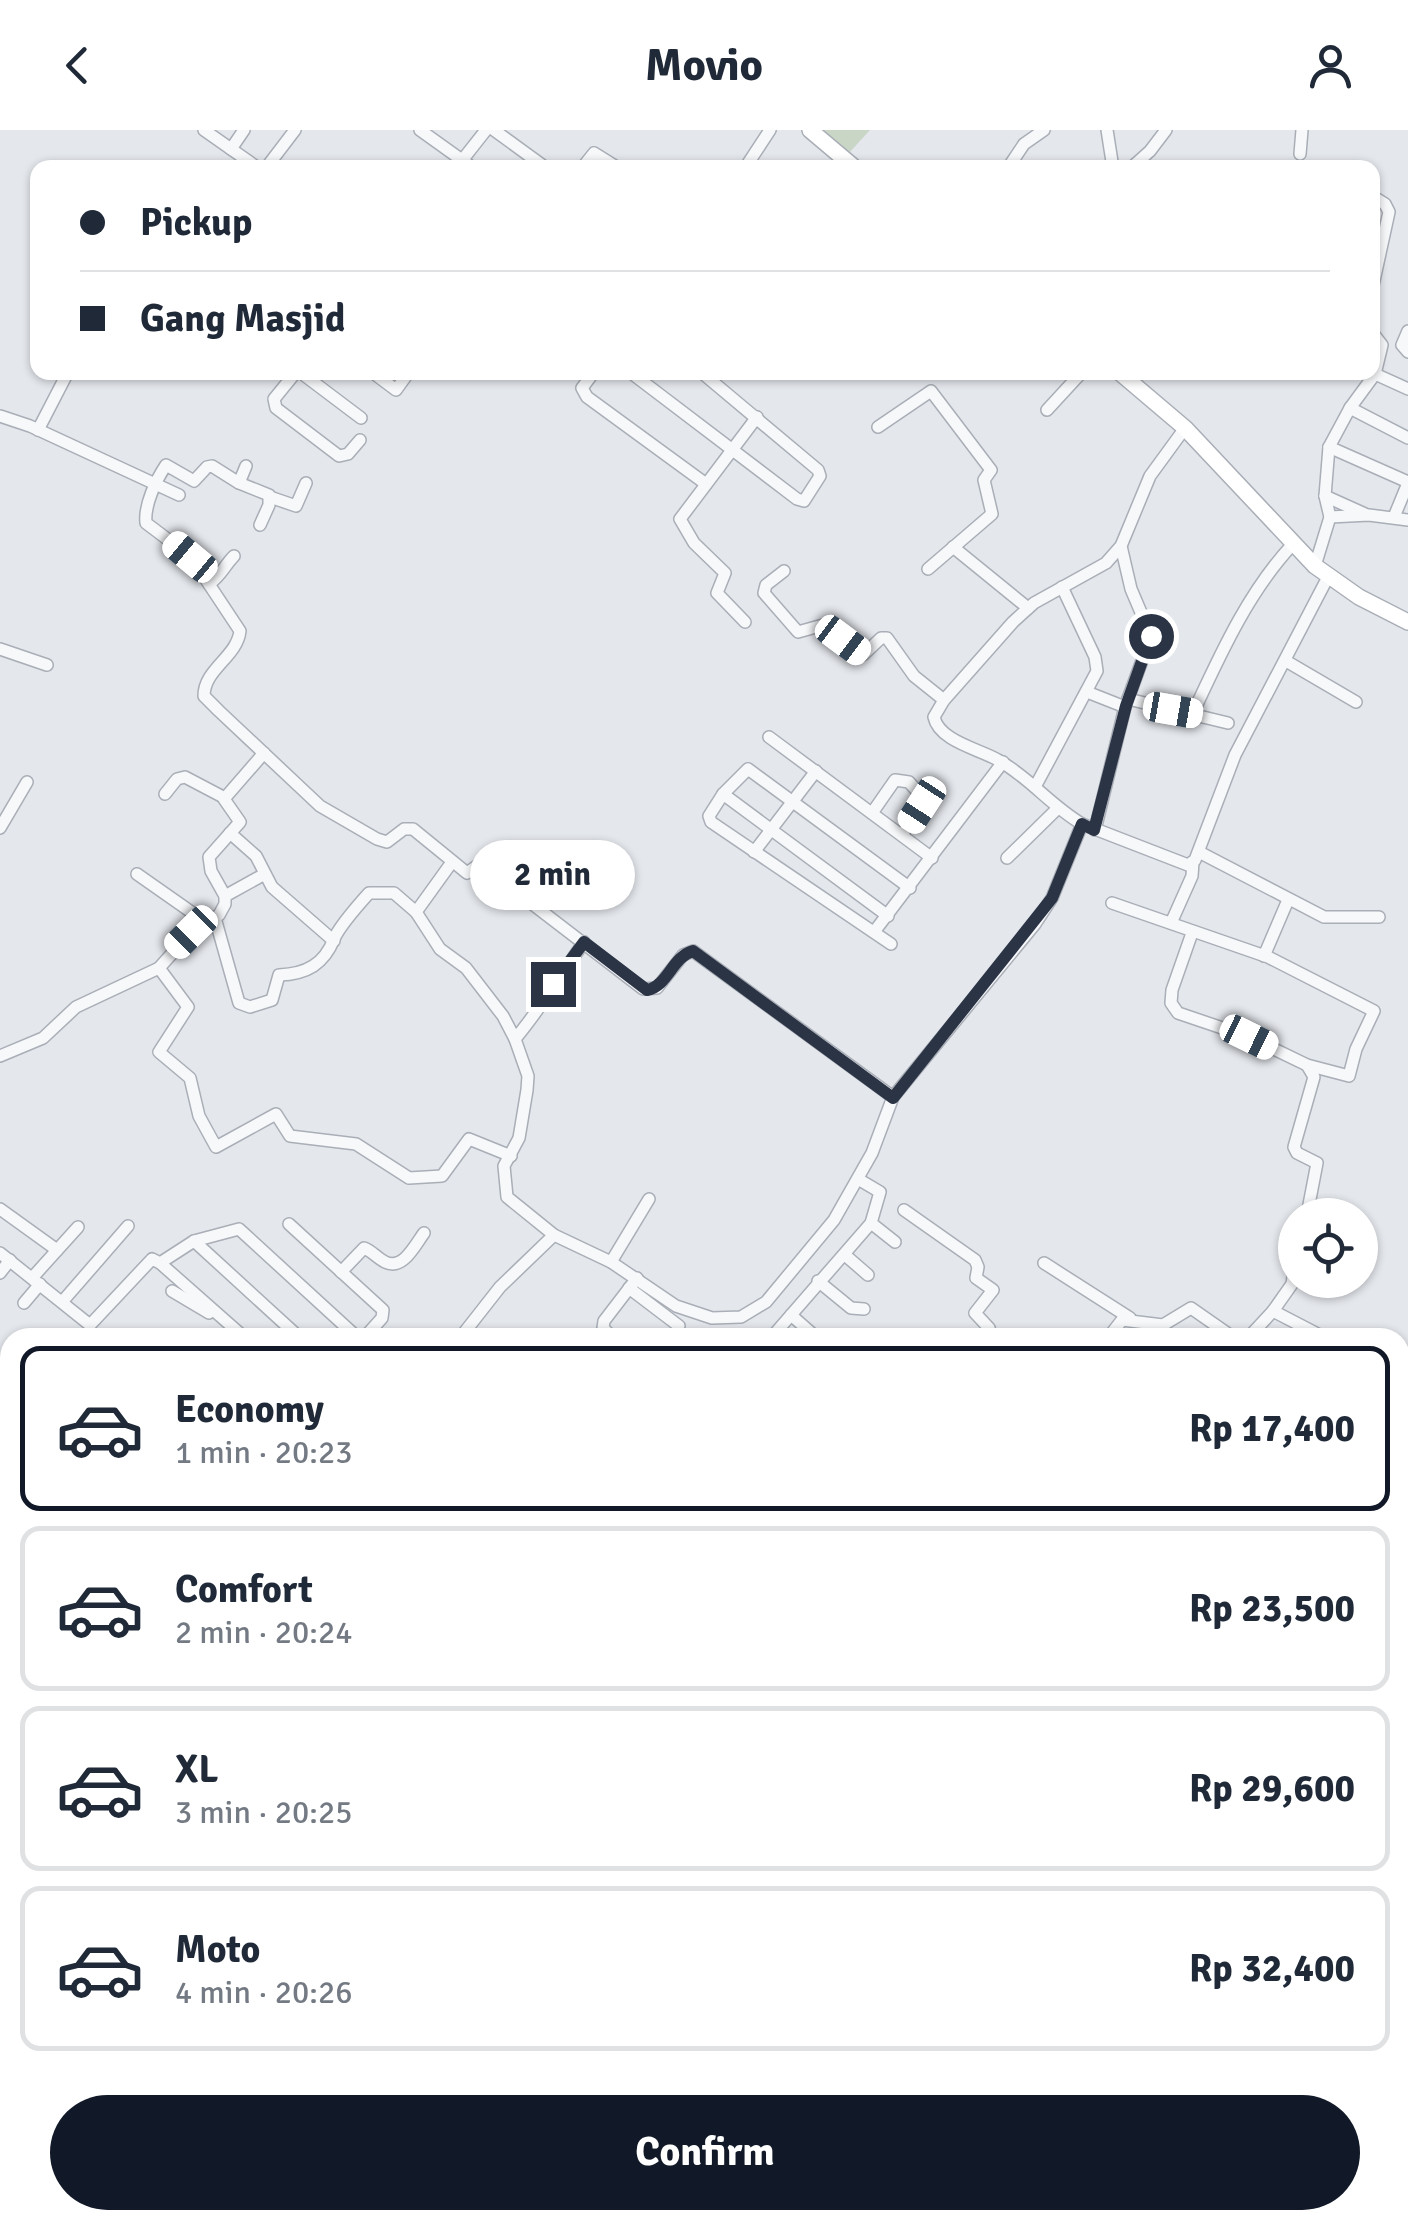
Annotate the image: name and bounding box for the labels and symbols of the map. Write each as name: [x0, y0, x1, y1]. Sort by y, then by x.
car: [157, 526, 223, 588]
car: [810, 610, 876, 670]
route start: [1129, 614, 1174, 659]
car: [1141, 690, 1205, 730]
car: [893, 772, 951, 838]
callout: 2 min: [470, 839, 636, 909]
car: [159, 900, 223, 964]
route end: [531, 962, 576, 1007]
car: [1215, 1010, 1283, 1064]

